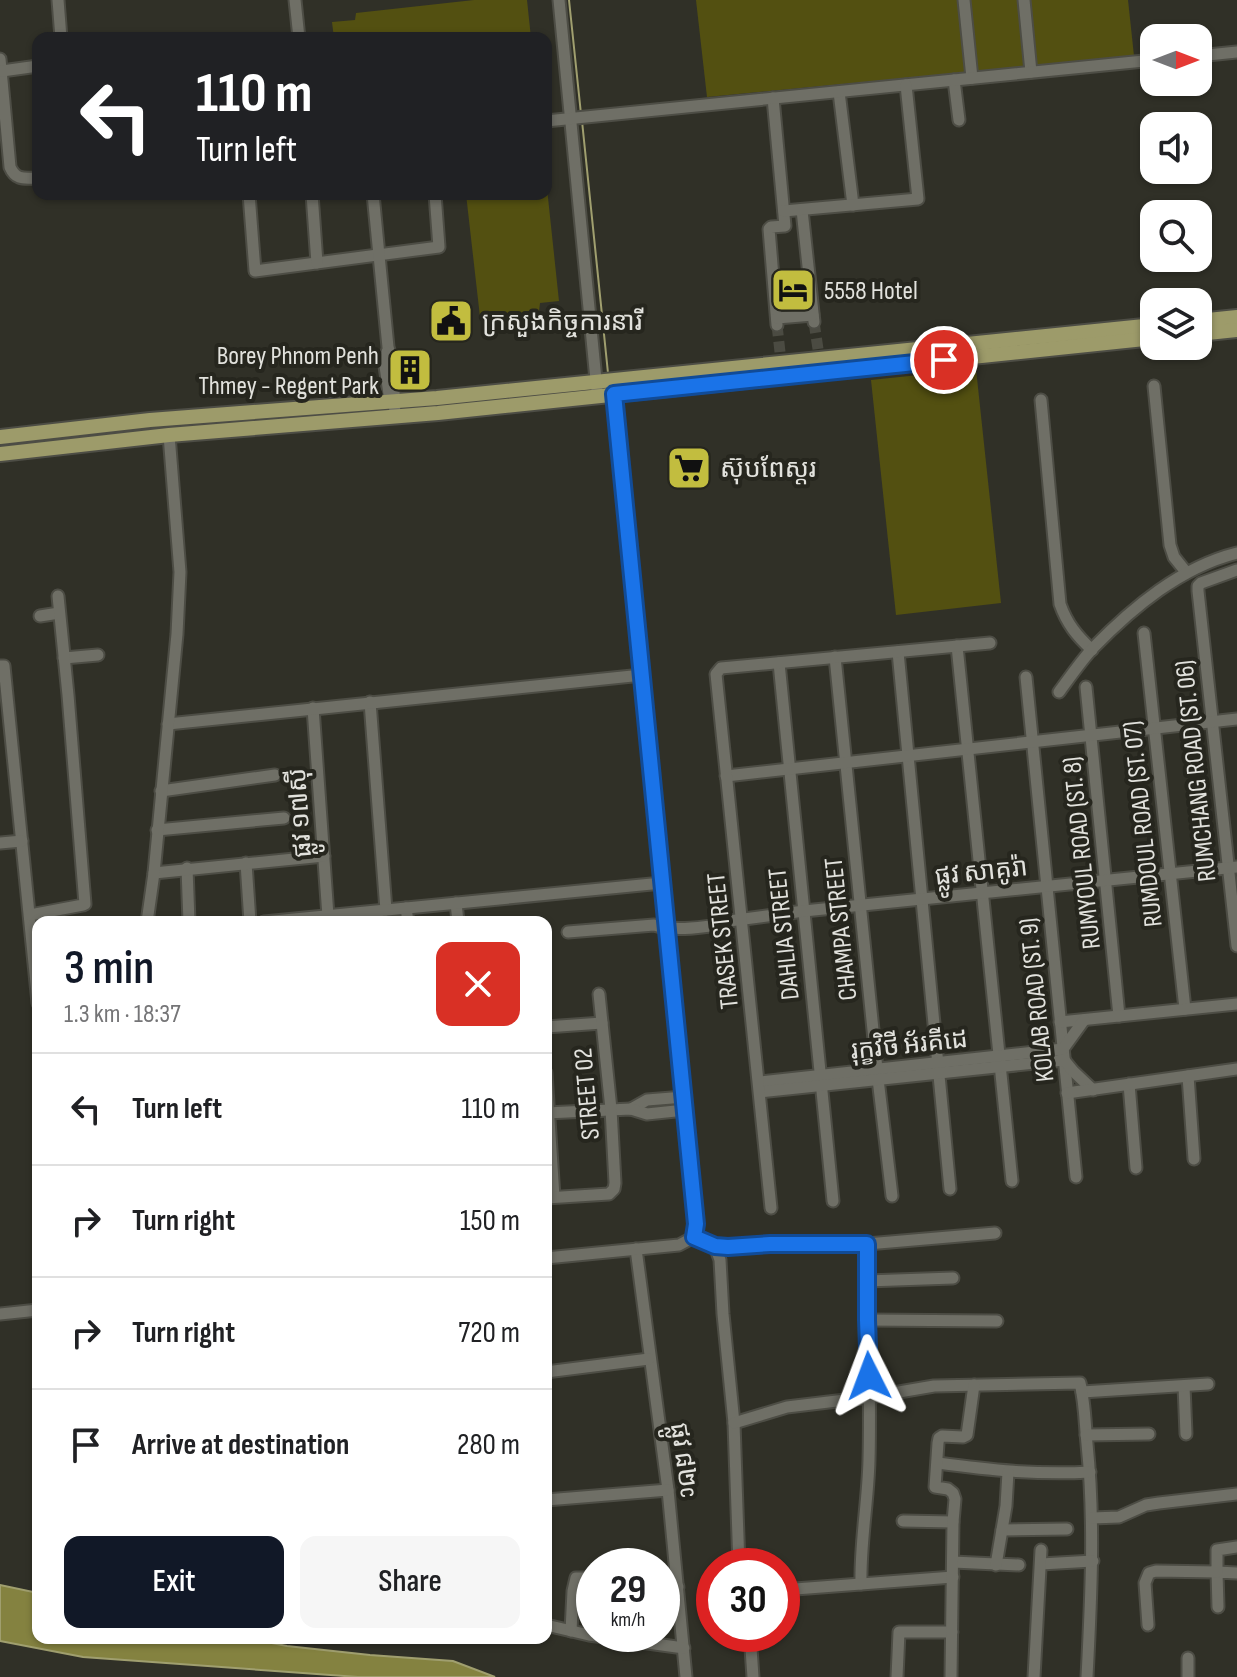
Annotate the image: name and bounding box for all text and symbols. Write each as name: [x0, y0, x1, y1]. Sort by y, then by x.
north arrow: [1140, 24, 1212, 96]
map controls: [1140, 24, 1212, 360]
text: 110 m: [196, 61, 312, 128]
icon: left: [64, 64, 168, 168]
button: sound: [1140, 112, 1212, 184]
text: Turn left: [196, 129, 297, 172]
button: search: [1140, 200, 1212, 272]
hotel icon: 5558 Hotel: [769, 266, 817, 314]
place label: 5558 Hotel: [824, 276, 918, 307]
button: layers: [1140, 288, 1212, 360]
public building icon: ក្រសួងកិច្ចការនារី: [427, 297, 475, 345]
place label: ក្រសួងកិច្ចការនារី: [482, 307, 644, 338]
pin: [910, 326, 978, 394]
icon: arrive: [922, 338, 966, 382]
place label: Borey Phnom Penh Thmey - Regent Park: [198, 341, 379, 402]
building icon: Borey Phnom Penh Thmey - Regent Park: [386, 346, 434, 394]
supermarket icon: ស៊ុបពែស្តរ: [665, 444, 713, 492]
place label: ស៊ុបពែស្តរ: [720, 454, 816, 485]
street label: RUMCHANG ROAD (ST. 06): [1169, 658, 1224, 883]
street label: RUMDOUL ROAD (ST. 07): [1117, 719, 1170, 928]
street label: RUMYOUL ROAD (ST. 8): [1057, 755, 1108, 951]
street label: ផ្លូវ ១៧ស៊ី: [282, 766, 326, 859]
street label: ផ្លូវ សាគូរ៉ា: [933, 852, 1030, 899]
street label: CHAMPA STREET: [819, 856, 864, 1002]
street label: DAHLIA STREET: [762, 866, 807, 1001]
street label: TRASEK STREET: [701, 871, 746, 1010]
street label: KOLAB ROAD (ST. 9): [1013, 916, 1062, 1083]
text: 3 min: [64, 940, 154, 997]
button: close: [436, 942, 520, 1026]
text: 1.3 km · 18:37: [64, 999, 181, 1030]
street label: រុក្ខវិថី អ័រគីដេ: [849, 1022, 969, 1067]
street label: STREET 02: [568, 1047, 607, 1141]
icon: left: [64, 1087, 108, 1131]
text: Turn left: [132, 1091, 222, 1127]
text: 110 m: [462, 1091, 520, 1127]
icon: right: [64, 1199, 108, 1243]
text: Turn right: [132, 1203, 235, 1239]
text: 150 m: [460, 1203, 520, 1239]
icon: right: [64, 1311, 108, 1355]
text: Turn right: [132, 1315, 235, 1351]
text: 720 m: [458, 1315, 520, 1351]
position arrow: [827, 1334, 911, 1418]
street label: ផ្លូវ ៨២c: [656, 1421, 704, 1501]
icon: arrive: [64, 1423, 108, 1467]
text: Arrive at destination: [132, 1427, 349, 1463]
text: 280 m: [457, 1427, 520, 1463]
button: Exit: [64, 1536, 284, 1628]
button: Share: [300, 1536, 520, 1628]
speed limit sign: 30: [696, 1548, 800, 1652]
text: 29: [610, 1566, 646, 1614]
text: km/h: [611, 1608, 645, 1632]

